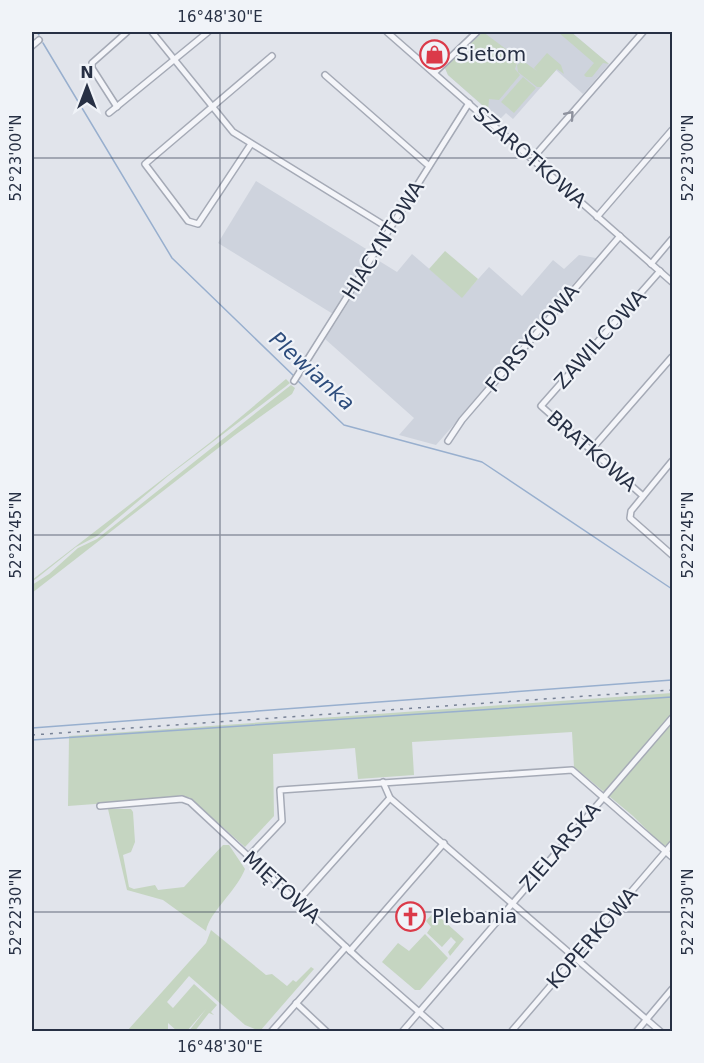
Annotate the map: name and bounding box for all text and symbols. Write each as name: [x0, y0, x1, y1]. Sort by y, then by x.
text: 16°48'30"E: [177, 8, 263, 26]
shop icon: Sietom: [419, 38, 451, 70]
place label: Sietom: [456, 42, 526, 66]
north arrow: [57, 57, 117, 117]
text: N: [80, 63, 94, 82]
street label: SZAROTKOWA: [469, 101, 592, 213]
one-way arrow: [563, 111, 574, 122]
text: 52°23'00"N: [7, 114, 25, 202]
text: 52°23'00"N: [679, 114, 697, 202]
street label: HIACYNTOWA: [337, 176, 429, 304]
street label: FORSYCJOWA: [480, 279, 584, 397]
street label: ZAWILCOWA: [549, 284, 651, 394]
water label: Plewianka: [265, 327, 359, 415]
street label: BRATKOWA: [542, 405, 642, 497]
text: 52°22'45"N: [7, 491, 25, 579]
text: 52°22'45"N: [679, 491, 697, 579]
street label: ZIELARSKA: [515, 797, 606, 897]
street label: MIĘTOWA: [238, 846, 326, 928]
text: 52°22'30"N: [7, 868, 25, 956]
text: 52°22'30"N: [679, 868, 697, 956]
street label: KOPERKOWA: [541, 882, 643, 994]
church icon: Plebania: [395, 900, 427, 932]
place label: Plebania: [432, 904, 517, 928]
text: 16°48'30"E: [177, 1038, 263, 1056]

